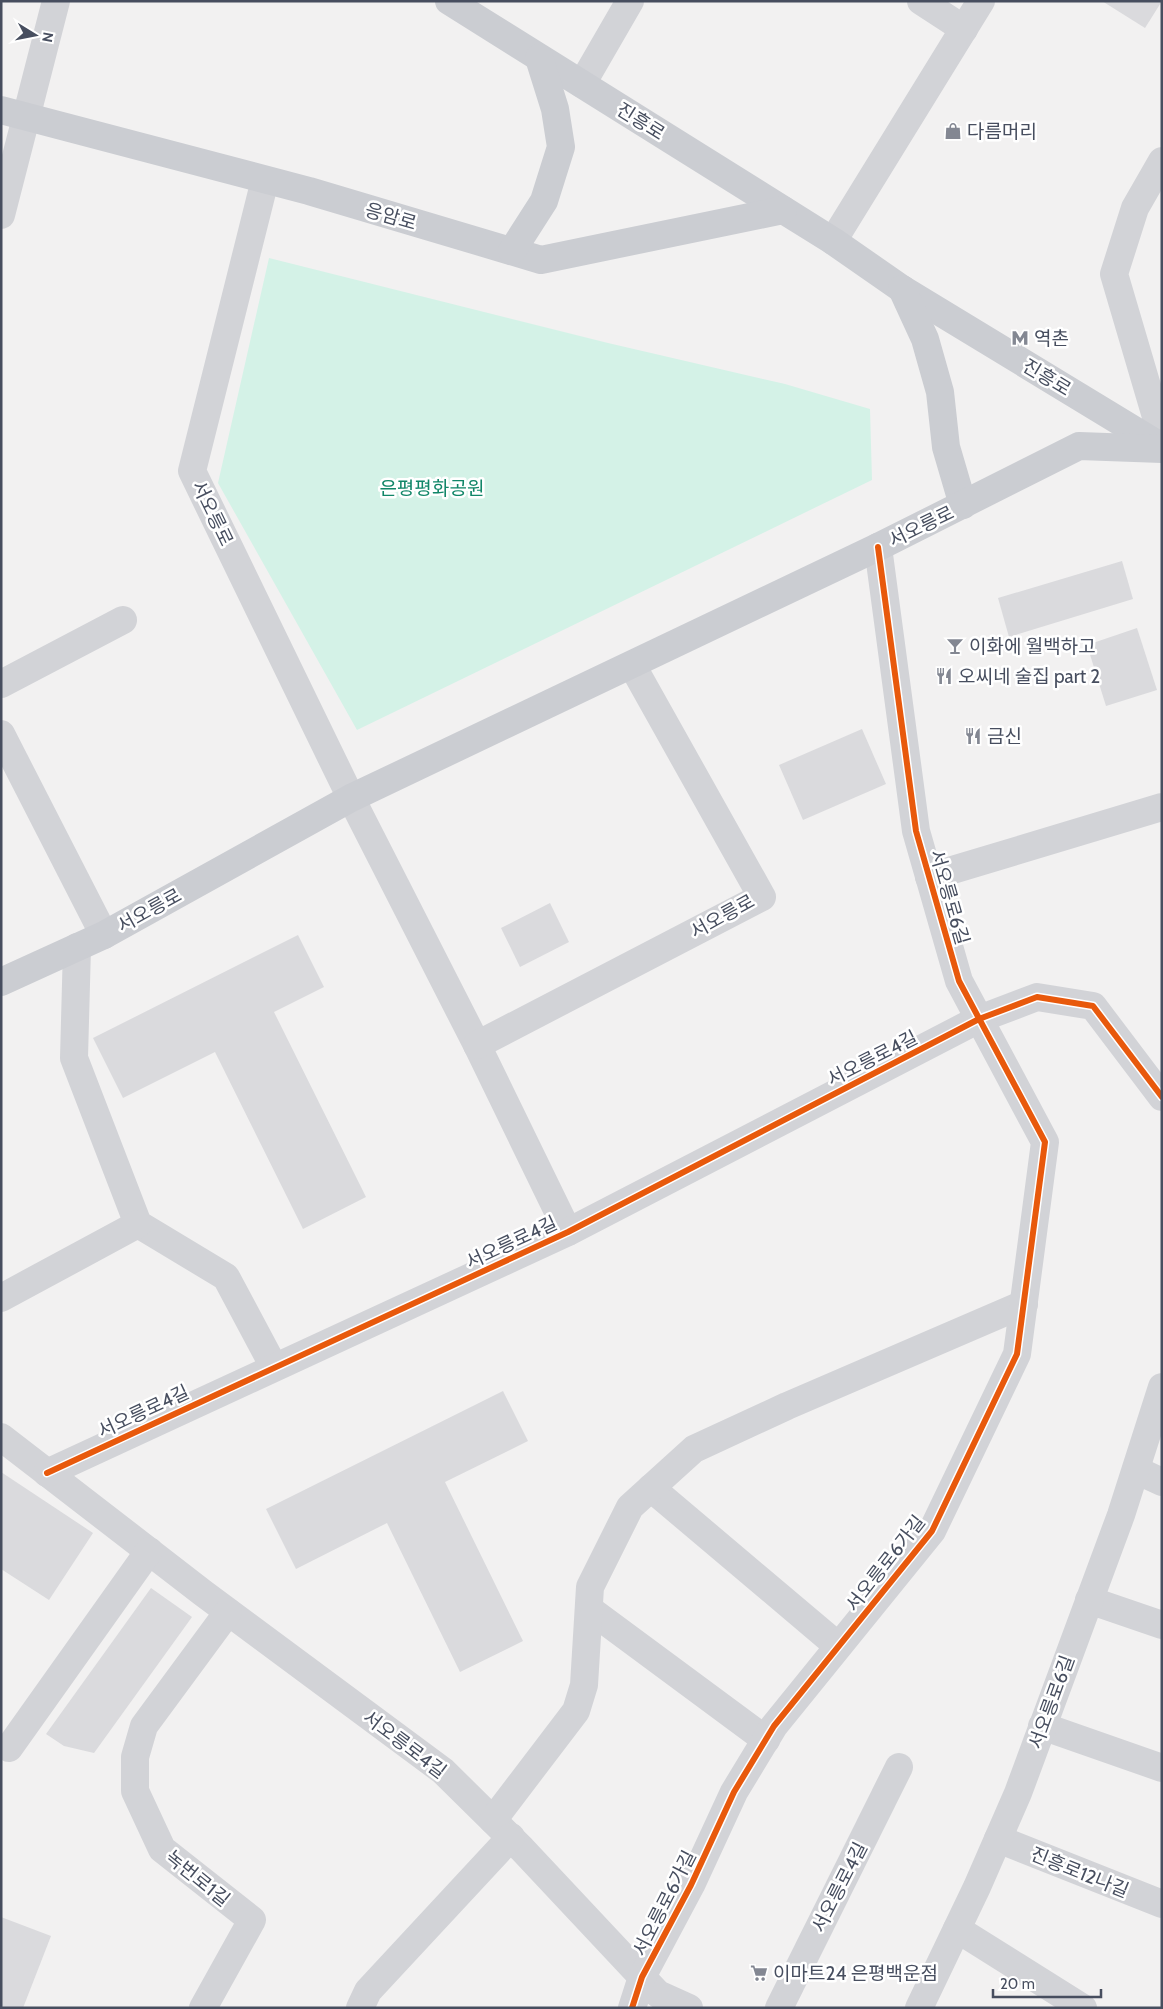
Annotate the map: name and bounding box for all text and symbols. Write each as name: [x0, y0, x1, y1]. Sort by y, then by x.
north arrow: [10, 10, 60, 60]
text: N: [38, 31, 58, 44]
street label: 진흥로: [612, 98, 669, 145]
place label: 다름머리: [967, 120, 1037, 143]
shop icon: 다름머리: [943, 121, 963, 141]
street label: 응암로: [362, 198, 419, 235]
place label: 역촌: [1034, 327, 1069, 350]
metro station icon: 역촌: [1010, 328, 1030, 348]
street label: 진흥로: [1018, 354, 1075, 401]
street label: 서오릉로: [187, 477, 238, 550]
park label: 은평평화공원: [380, 477, 484, 500]
street label: 서오릉로: [885, 501, 958, 552]
place label: 이화에 월백하고: [969, 635, 1096, 658]
bar icon: 이화에 월백하고: [945, 636, 965, 656]
place label: 오씨네 술집 part 2: [958, 665, 1100, 688]
restaurant icon: 오씨네 술집 part 2: [934, 666, 954, 686]
place label: 금신: [987, 725, 1022, 748]
restaurant icon: 금신: [963, 726, 983, 746]
street label: 서오릉로6길: [925, 847, 974, 948]
street label: 서오릉로: [113, 883, 185, 937]
street label: 서오릉로: [686, 889, 758, 943]
street label: 서오릉로4길: [823, 1026, 921, 1091]
street label: 서오릉로4길: [462, 1211, 561, 1274]
street label: 서오릉로4길: [94, 1380, 193, 1443]
street label: 서오릉로6가길: [841, 1511, 930, 1616]
street label: 서오릉로6길: [1024, 1652, 1079, 1752]
street label: 서오릉로4길: [358, 1706, 451, 1783]
street label: 서오릉로4길: [807, 1838, 872, 1936]
street label: 진흥로12나길: [1027, 1842, 1132, 1903]
street label: 녹번로1길: [161, 1845, 235, 1911]
street label: 서오릉로6가길: [628, 1846, 701, 1960]
place label: 이마트24 은평백운점: [773, 1962, 938, 1985]
supermarket icon: 이마트24 은평백운점: [749, 1963, 769, 1983]
scale bar: [993, 1966, 1100, 1998]
text: 20 m: [1000, 1975, 1035, 1993]

